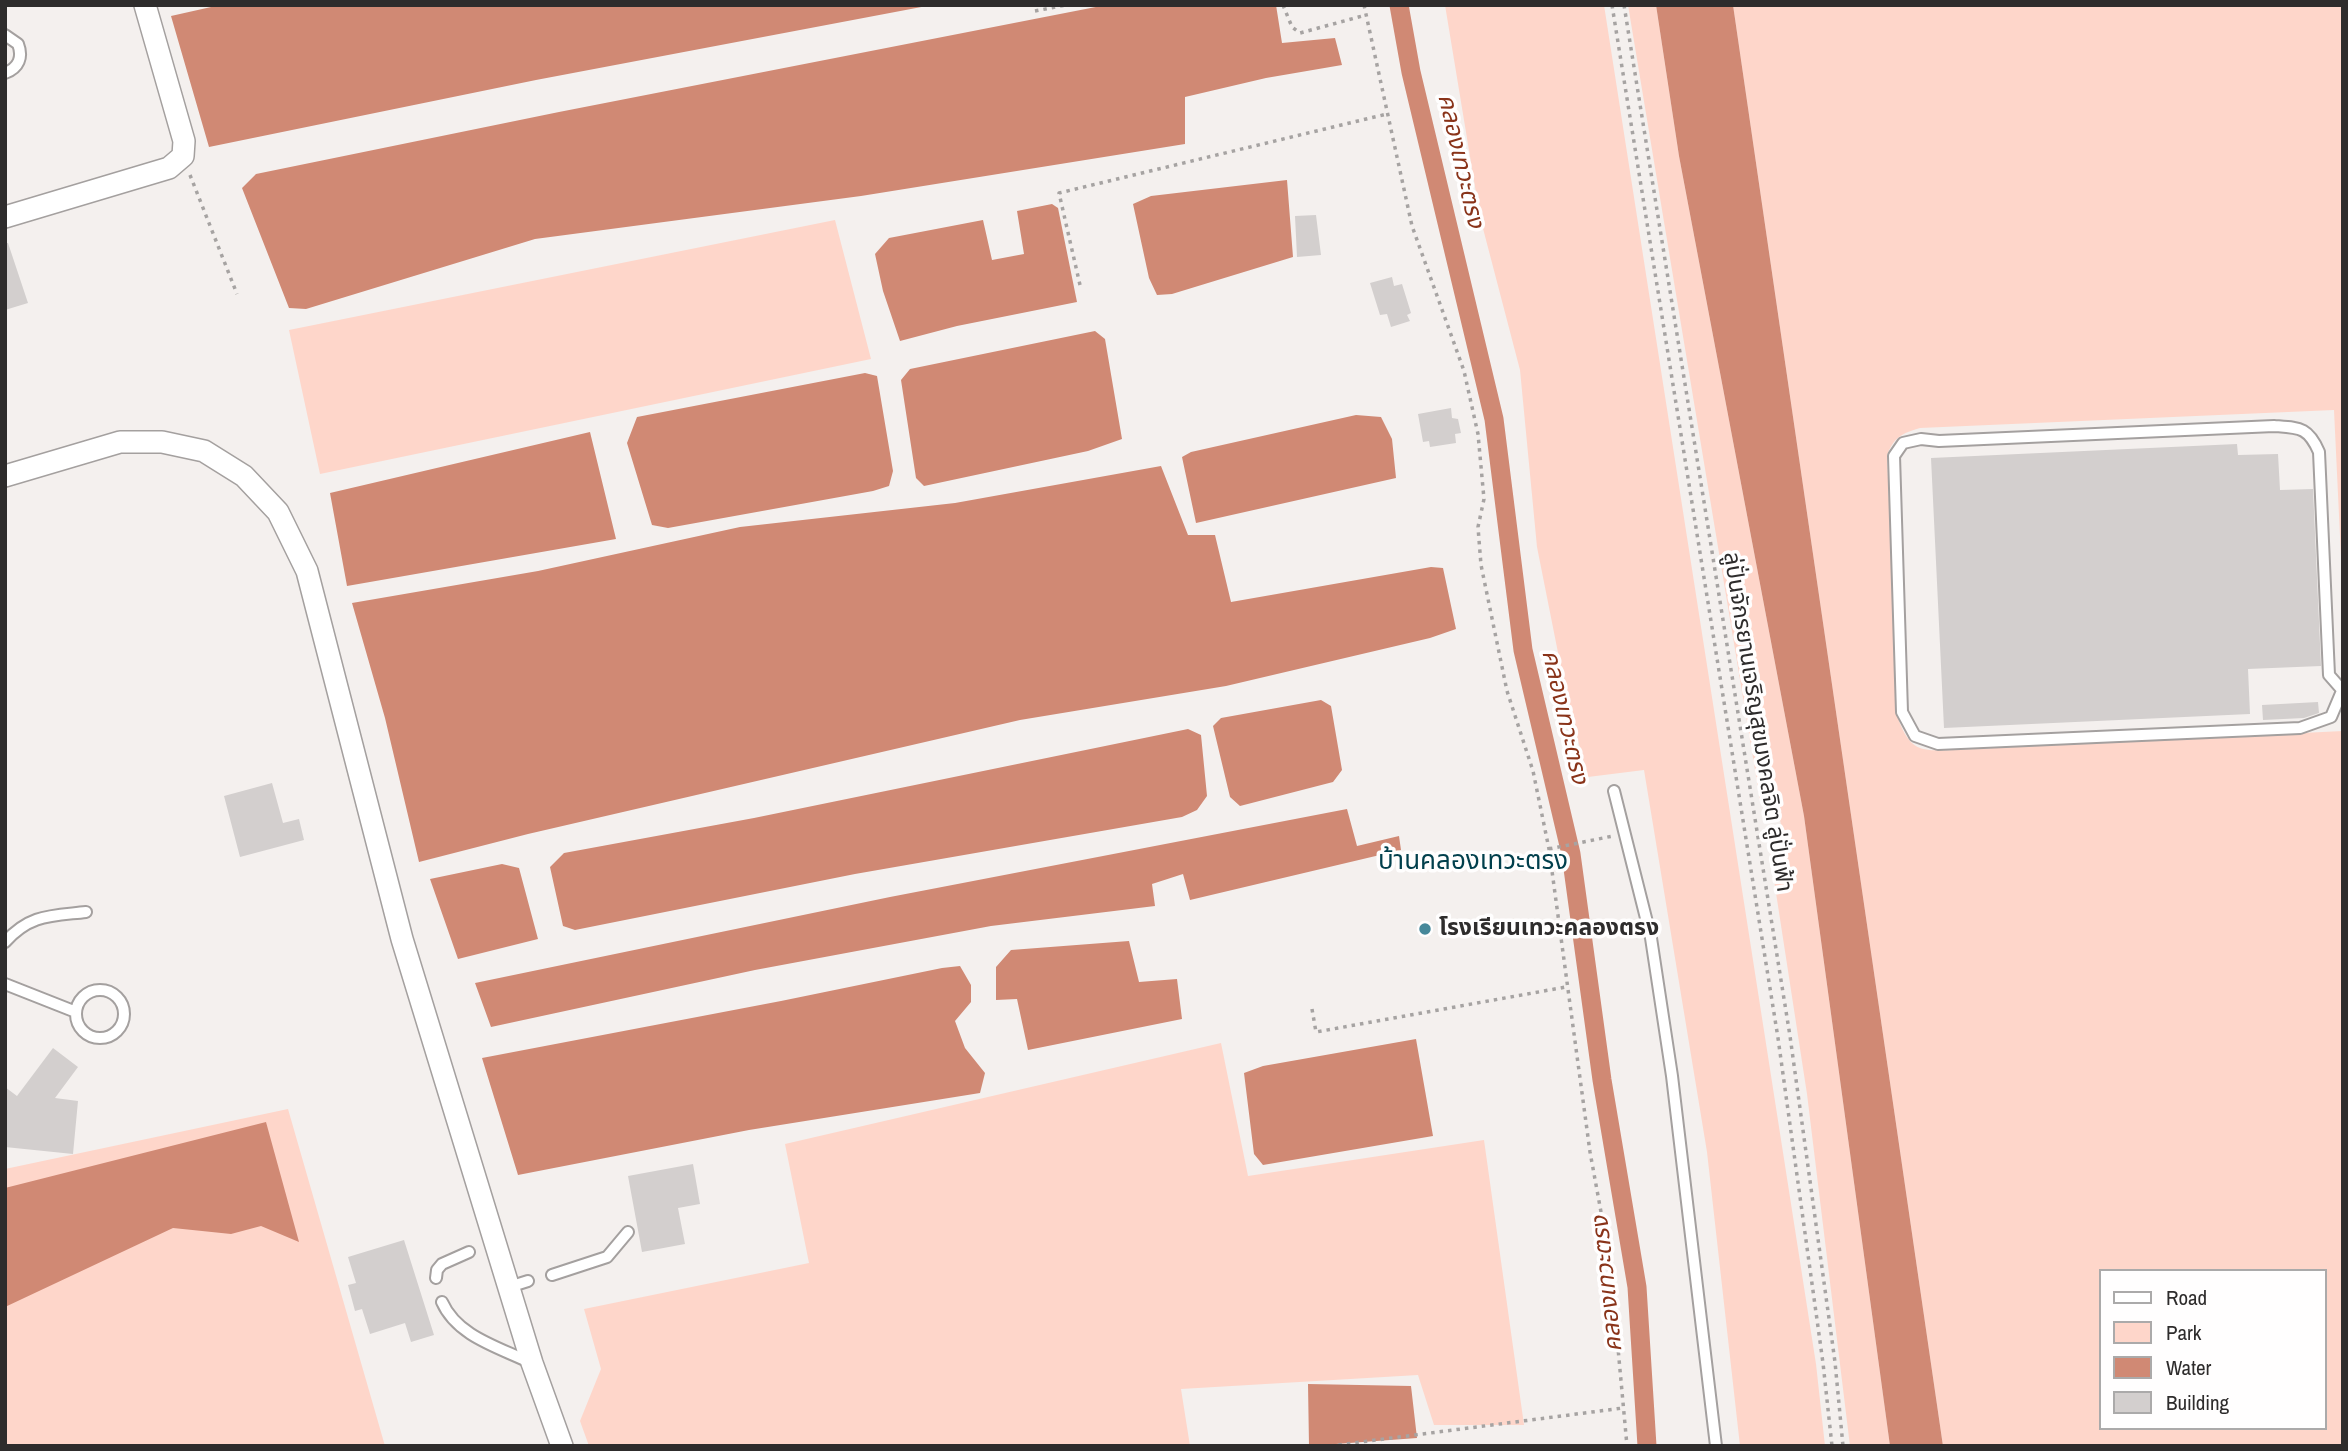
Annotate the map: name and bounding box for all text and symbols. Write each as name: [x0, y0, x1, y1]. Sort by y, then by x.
water label: คลองเทวะตรง: [1431, 91, 1489, 231]
street label: ลู่ปั่นจักรยานเจริญสุขมงคลจิต ลู่ปั่นฟ้า: [1716, 550, 1798, 894]
water label: คลองเทวะตรง: [1535, 647, 1593, 787]
district label: บ้านคลองเทวะตรง: [1378, 846, 1568, 878]
place label: โรงเรียนเทวะคลองตรง: [1439, 915, 1659, 943]
marker: โรงเรียนเทวะคลองตรง: [1417, 921, 1433, 937]
water label: คลองเทวะตรง: [1587, 1215, 1629, 1353]
legend: [2100, 1269, 2327, 1430]
text: Road: [2166, 1283, 2207, 1312]
text: Park: [2166, 1318, 2201, 1347]
text: Water: [2166, 1353, 2211, 1382]
text: Building: [2166, 1388, 2229, 1417]

